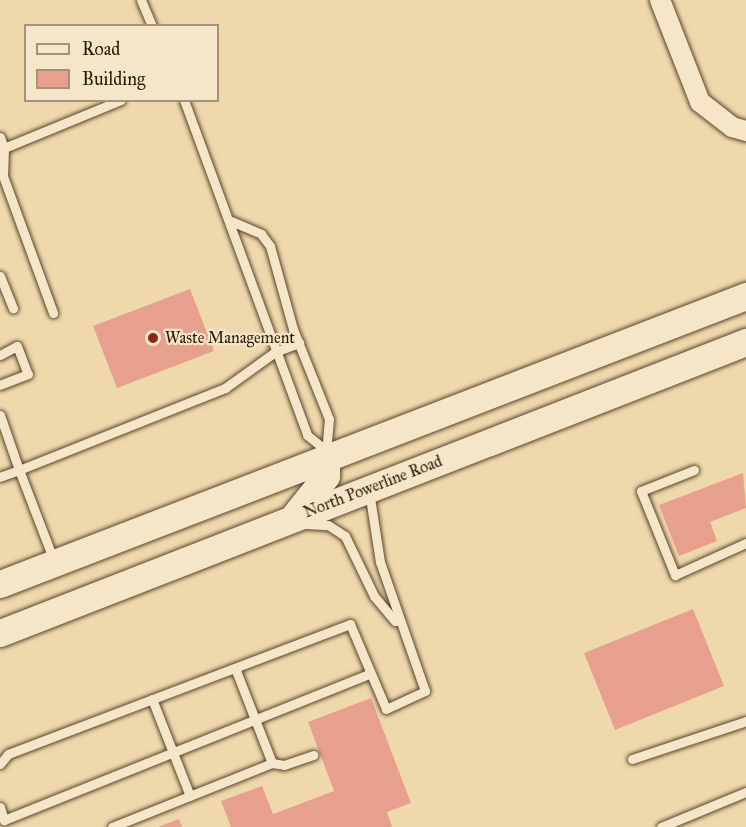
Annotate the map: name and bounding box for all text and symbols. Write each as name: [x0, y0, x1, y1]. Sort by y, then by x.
legend: [24, 24, 219, 102]
text: Road: [82, 38, 120, 60]
text: Building: [82, 68, 145, 90]
place label: Waste Management: [165, 328, 295, 348]
marker: Waste Management: [146, 331, 160, 345]
street label: North Powerline Road: [301, 452, 445, 522]

